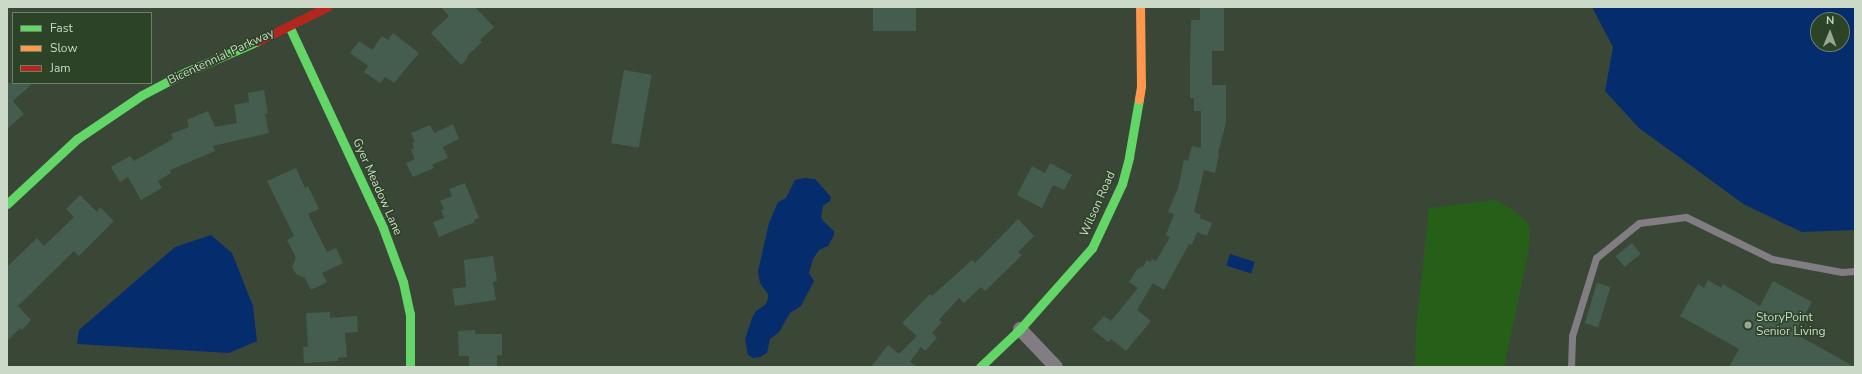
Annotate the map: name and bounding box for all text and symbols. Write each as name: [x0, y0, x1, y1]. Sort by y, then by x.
legend: [12, 12, 152, 84]
north arrow: [1810, 12, 1850, 52]
text: N: [1826, 13, 1834, 28]
text: Fast: [50, 20, 73, 36]
street label: Bicentennial Parkway: [166, 26, 276, 88]
text: Slow: [50, 40, 78, 56]
text: Jam: [50, 60, 71, 76]
street label: Gyer Meadow Lane: [349, 136, 405, 238]
street label: Wilson Road: [1077, 169, 1119, 239]
place label: StoryPoint Senior Living: [1756, 311, 1826, 339]
marker: StoryPoint Senior Living: [1743, 320, 1753, 330]

